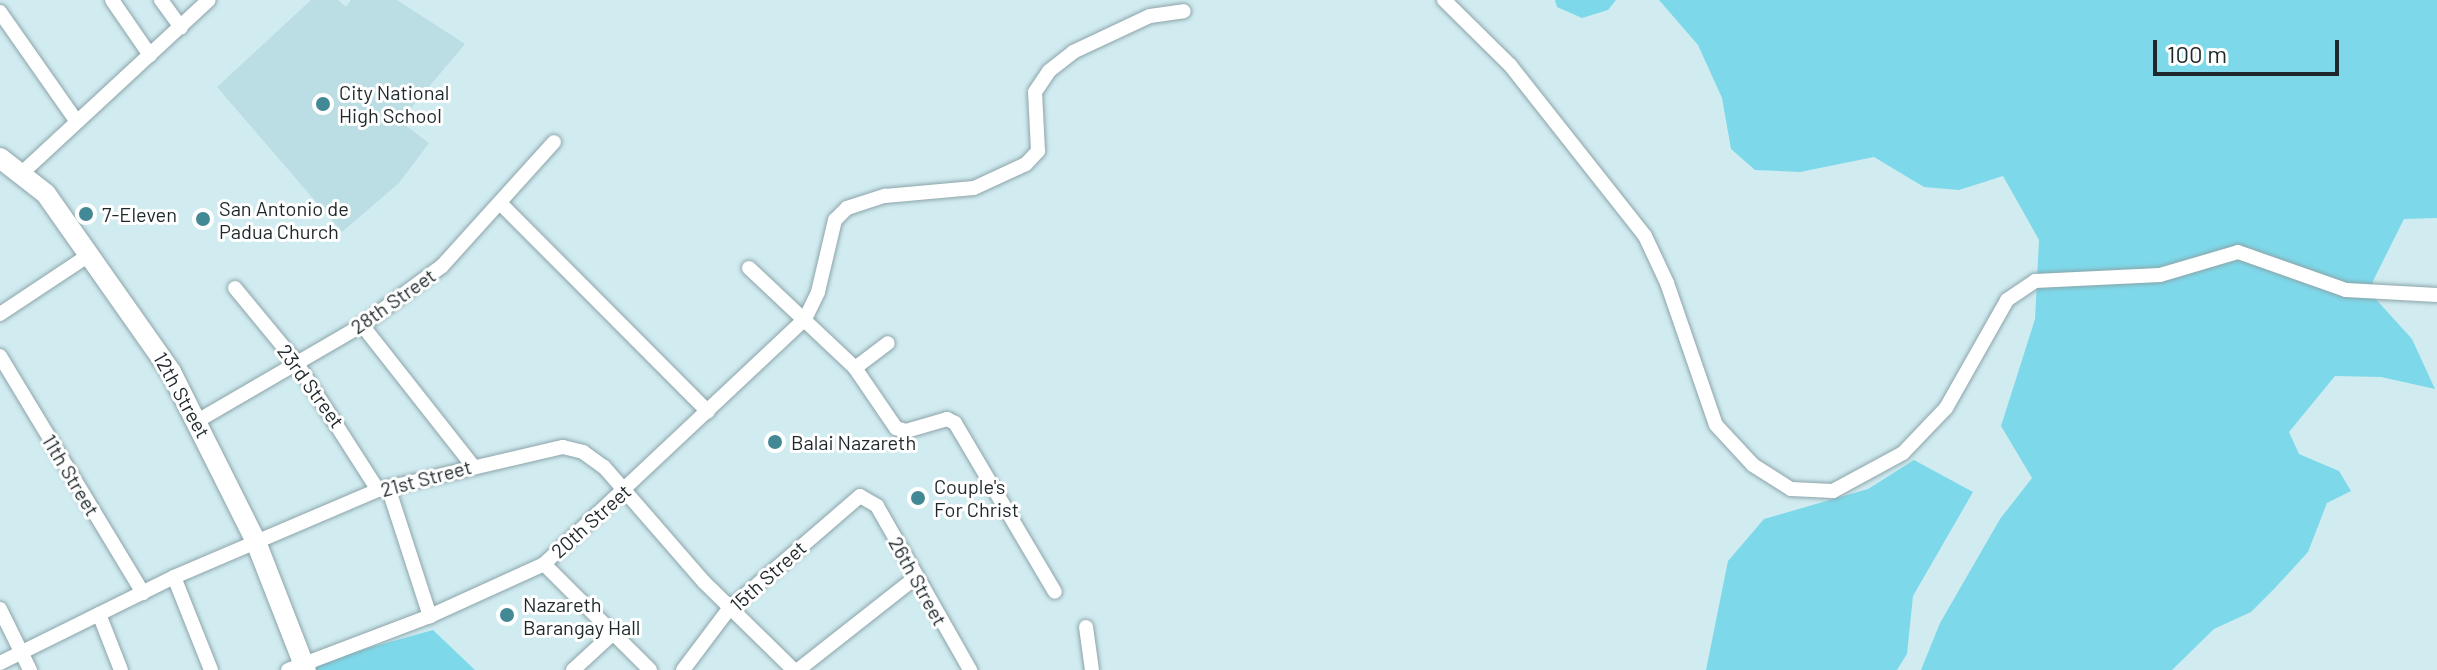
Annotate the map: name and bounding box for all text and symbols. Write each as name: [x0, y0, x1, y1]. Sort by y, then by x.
scale bar: [2157, 24, 2343, 74]
text: 100 m: [2167, 39, 2227, 68]
place label: City National High School: [339, 80, 449, 127]
marker: City National High School: [314, 95, 332, 113]
place label: San Antonio de Padua Church: [219, 196, 349, 243]
place label: 7-Eleven: [102, 202, 177, 226]
marker: 7-Eleven: [77, 205, 95, 223]
marker: San Antonio de Padua Church: [194, 210, 212, 228]
street label: 28th Street: [346, 263, 440, 339]
street label: 23rd Street: [273, 339, 349, 433]
street label: 12th Street: [149, 348, 215, 442]
street label: 11th Street: [37, 430, 105, 520]
place label: Balai Nazareth: [791, 430, 916, 454]
marker: Balai Nazareth: [766, 433, 784, 451]
street label: 21st Street: [378, 454, 474, 502]
place label: Couple's For Christ: [934, 474, 1019, 521]
street label: 20th Street: [546, 479, 636, 563]
marker: Couple's For Christ: [909, 489, 927, 507]
street label: 26th Street: [884, 532, 952, 630]
street label: 15th Street: [725, 536, 811, 616]
place label: Nazareth Barangay Hall: [523, 592, 640, 639]
marker: Nazareth Barangay Hall: [498, 606, 516, 624]

